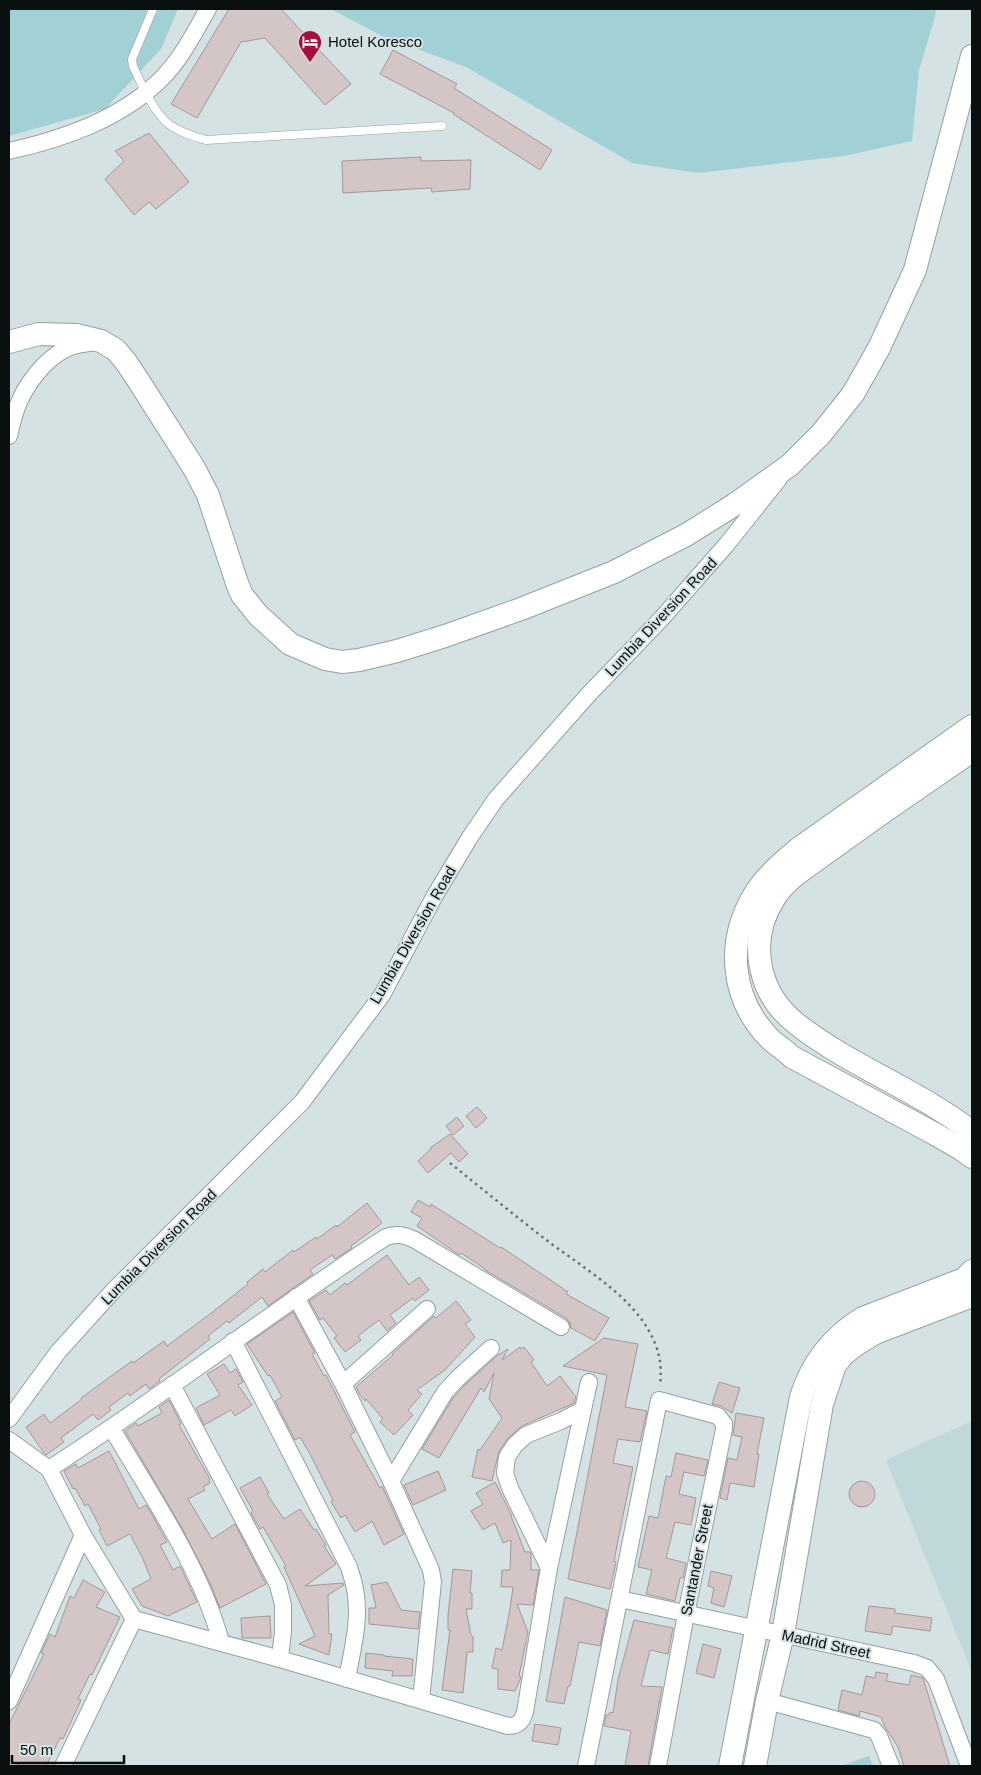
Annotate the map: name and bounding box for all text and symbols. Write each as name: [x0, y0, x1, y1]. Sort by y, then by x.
hotel icon: Hotel Koresco: [297, 29, 323, 63]
place label: Hotel Koresco: [328, 33, 422, 50]
street label: Lumbia Diversion Road: [601, 554, 720, 679]
street label: Lumbia Diversion Road: [366, 863, 459, 1007]
street label: Lumbia Diversion Road: [98, 1186, 220, 1308]
street label: Santander Street: [677, 1502, 716, 1617]
street label: Madrid Street: [780, 1626, 873, 1661]
scale bar: [12, 1732, 125, 1764]
text: 50 m: [20, 1741, 53, 1758]

